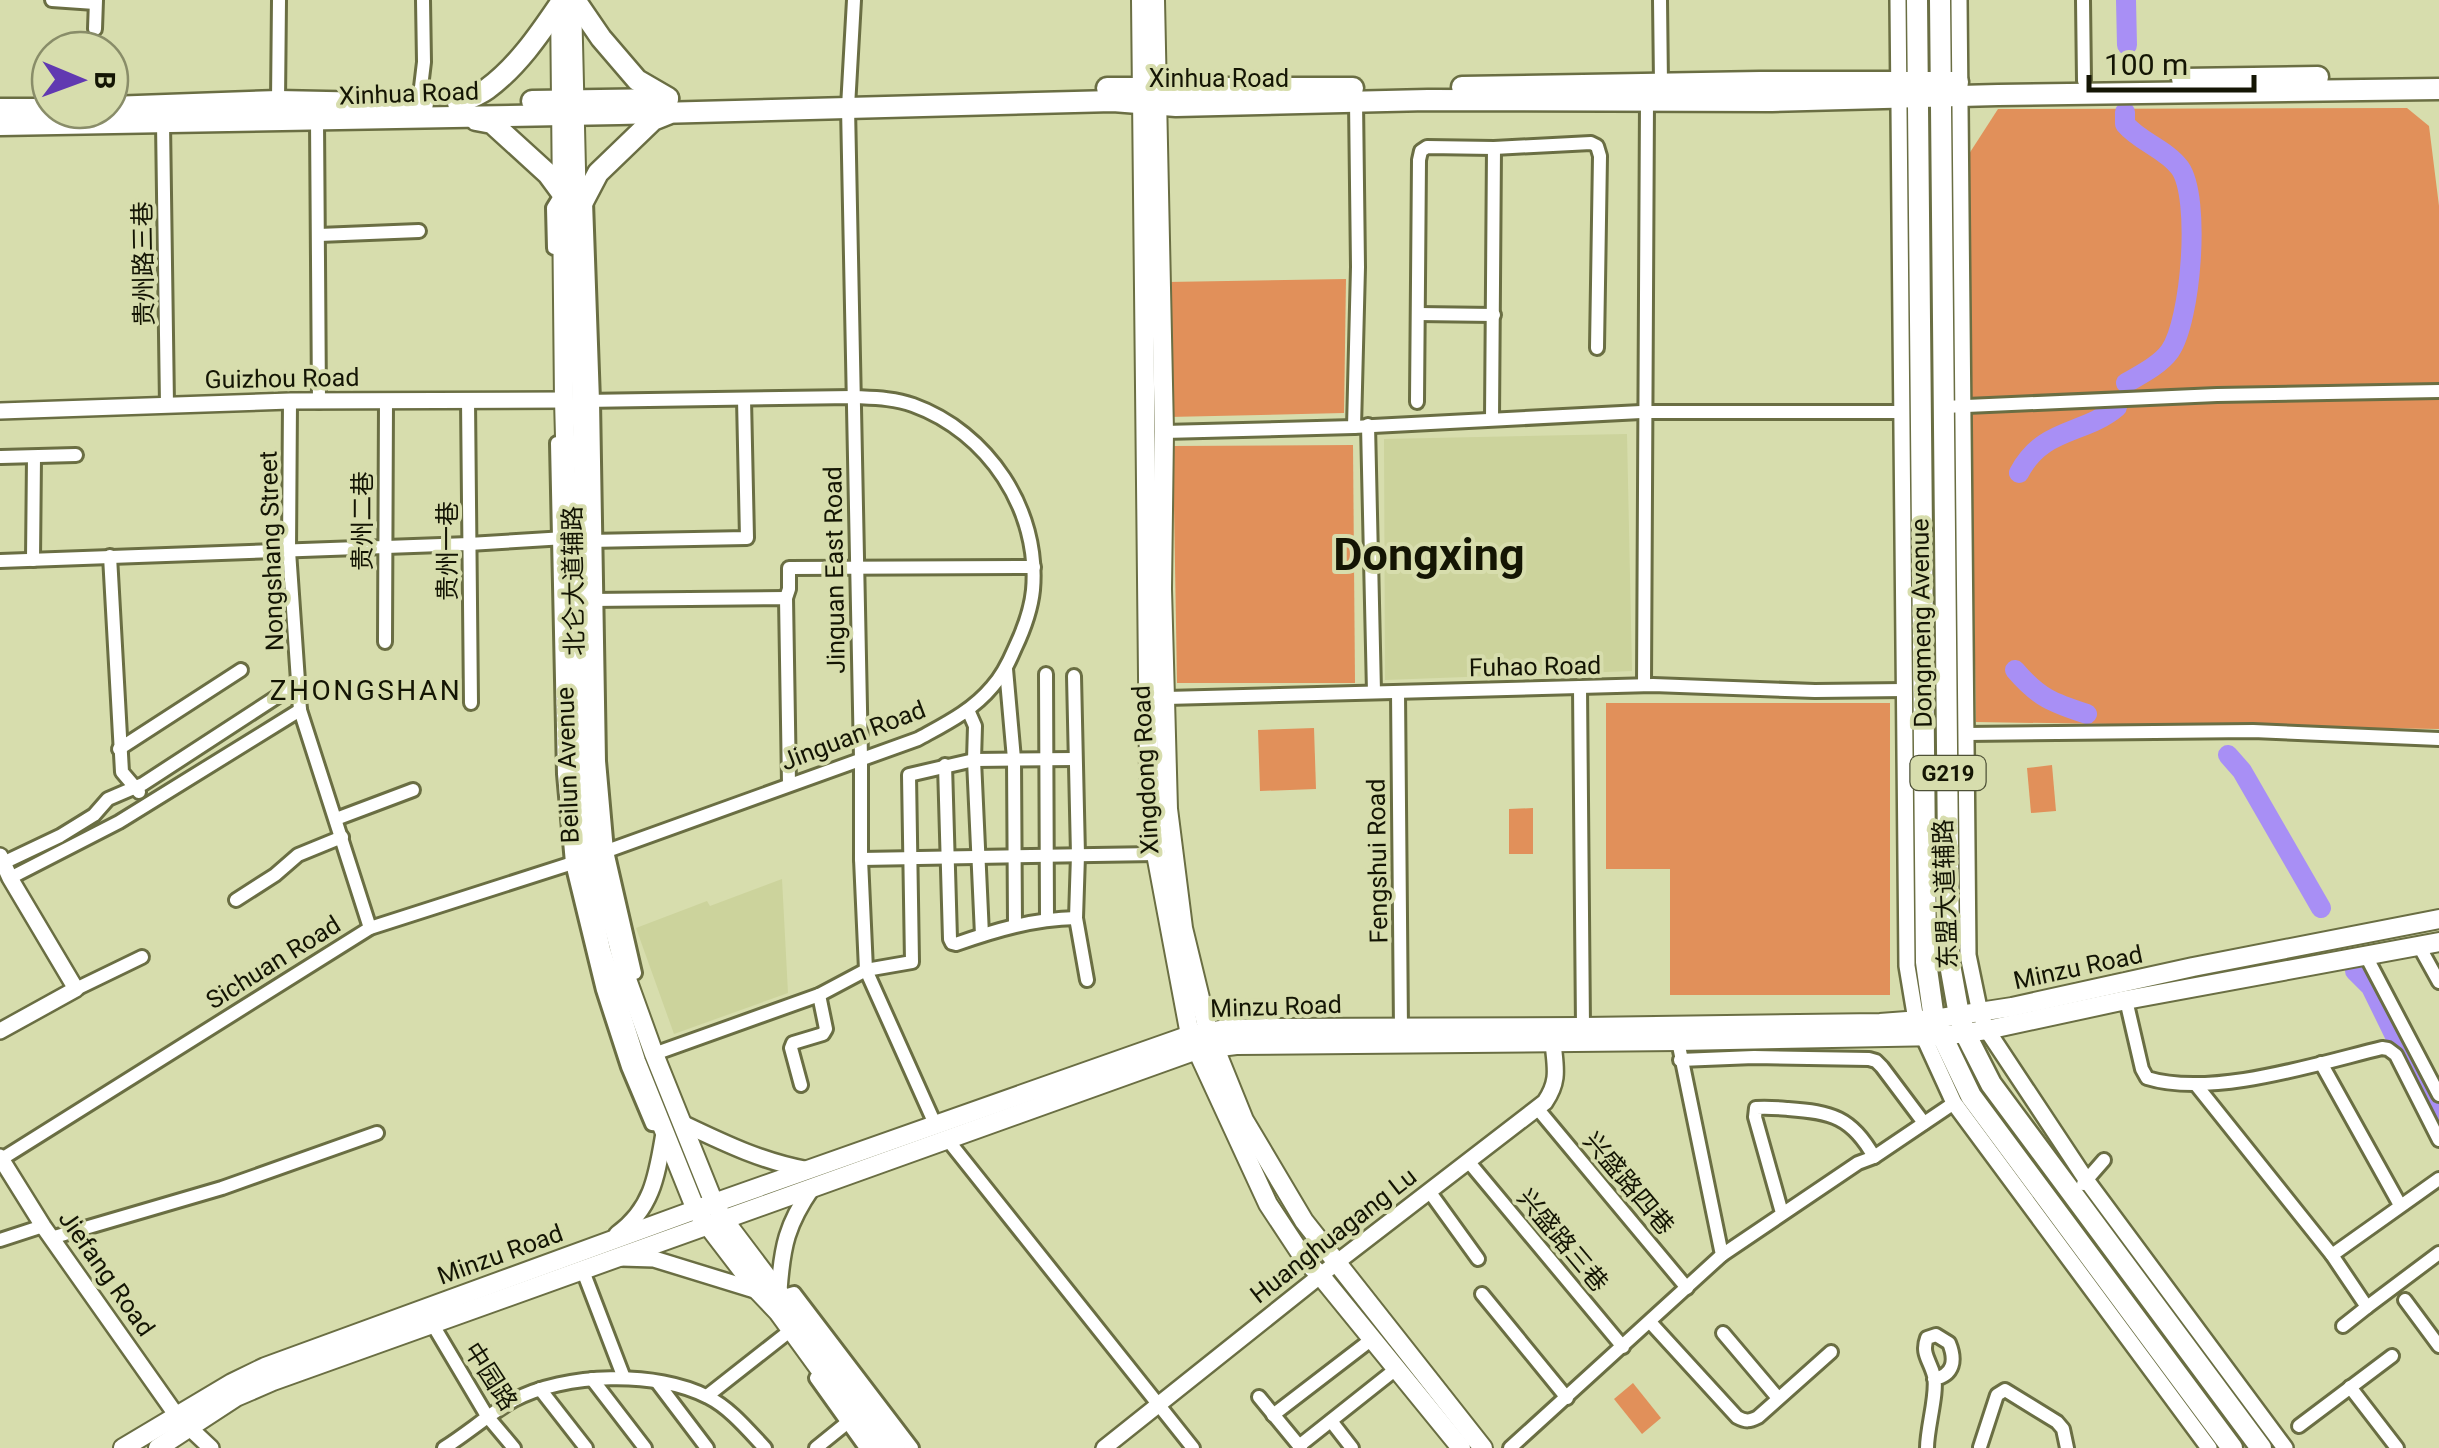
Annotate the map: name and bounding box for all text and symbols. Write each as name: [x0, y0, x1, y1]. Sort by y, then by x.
north arrow: [30, 30, 130, 130]
scale bar: [2089, 30, 2254, 92]
text: 100 m: [2104, 47, 2188, 82]
street label: Xinhua Road: [1149, 64, 1289, 93]
text: B: [88, 71, 121, 90]
street label: Xinhua Road: [338, 77, 480, 110]
street label: 贵州路三巷: [128, 201, 159, 327]
street label: Guizhou Road: [204, 363, 360, 394]
street label: Nongshang Street: [254, 450, 289, 652]
street label: Jinguan East Road: [818, 466, 851, 674]
street label: 贵州二巷: [348, 471, 377, 571]
street label: 贵州一巷: [433, 501, 462, 601]
street label: 北仑大道辅路: [558, 506, 589, 656]
street label: Dongmeng Avenue: [1905, 518, 1938, 728]
district label: Dongxing: [1333, 528, 1525, 581]
street label: Fuhao Road: [1469, 651, 1602, 682]
district label: ZHONGSHAN: [270, 674, 462, 707]
street label: Xingdong Road: [1127, 685, 1164, 855]
street label: Beilun Avenue: [550, 686, 585, 844]
street label: Jinguan Road: [777, 695, 930, 776]
road number: G219: [1910, 756, 1986, 790]
street label: Fengshui Road: [1362, 778, 1393, 944]
street label: 东盟大道辅路: [1928, 819, 1963, 969]
street label: Sichuan Road: [201, 910, 346, 1015]
street label: Minzu Road: [2011, 940, 2145, 995]
street label: Minzu Road: [1210, 990, 1342, 1023]
street label: 兴盛路四巷: [1577, 1126, 1680, 1241]
street label: Huanghuagang Lu: [1245, 1162, 1422, 1309]
street label: 兴盛路三巷: [1511, 1183, 1614, 1298]
street label: Jiefang Road: [53, 1205, 161, 1342]
street label: Minzu Road: [433, 1218, 567, 1291]
street label: 中园路: [458, 1337, 523, 1416]

